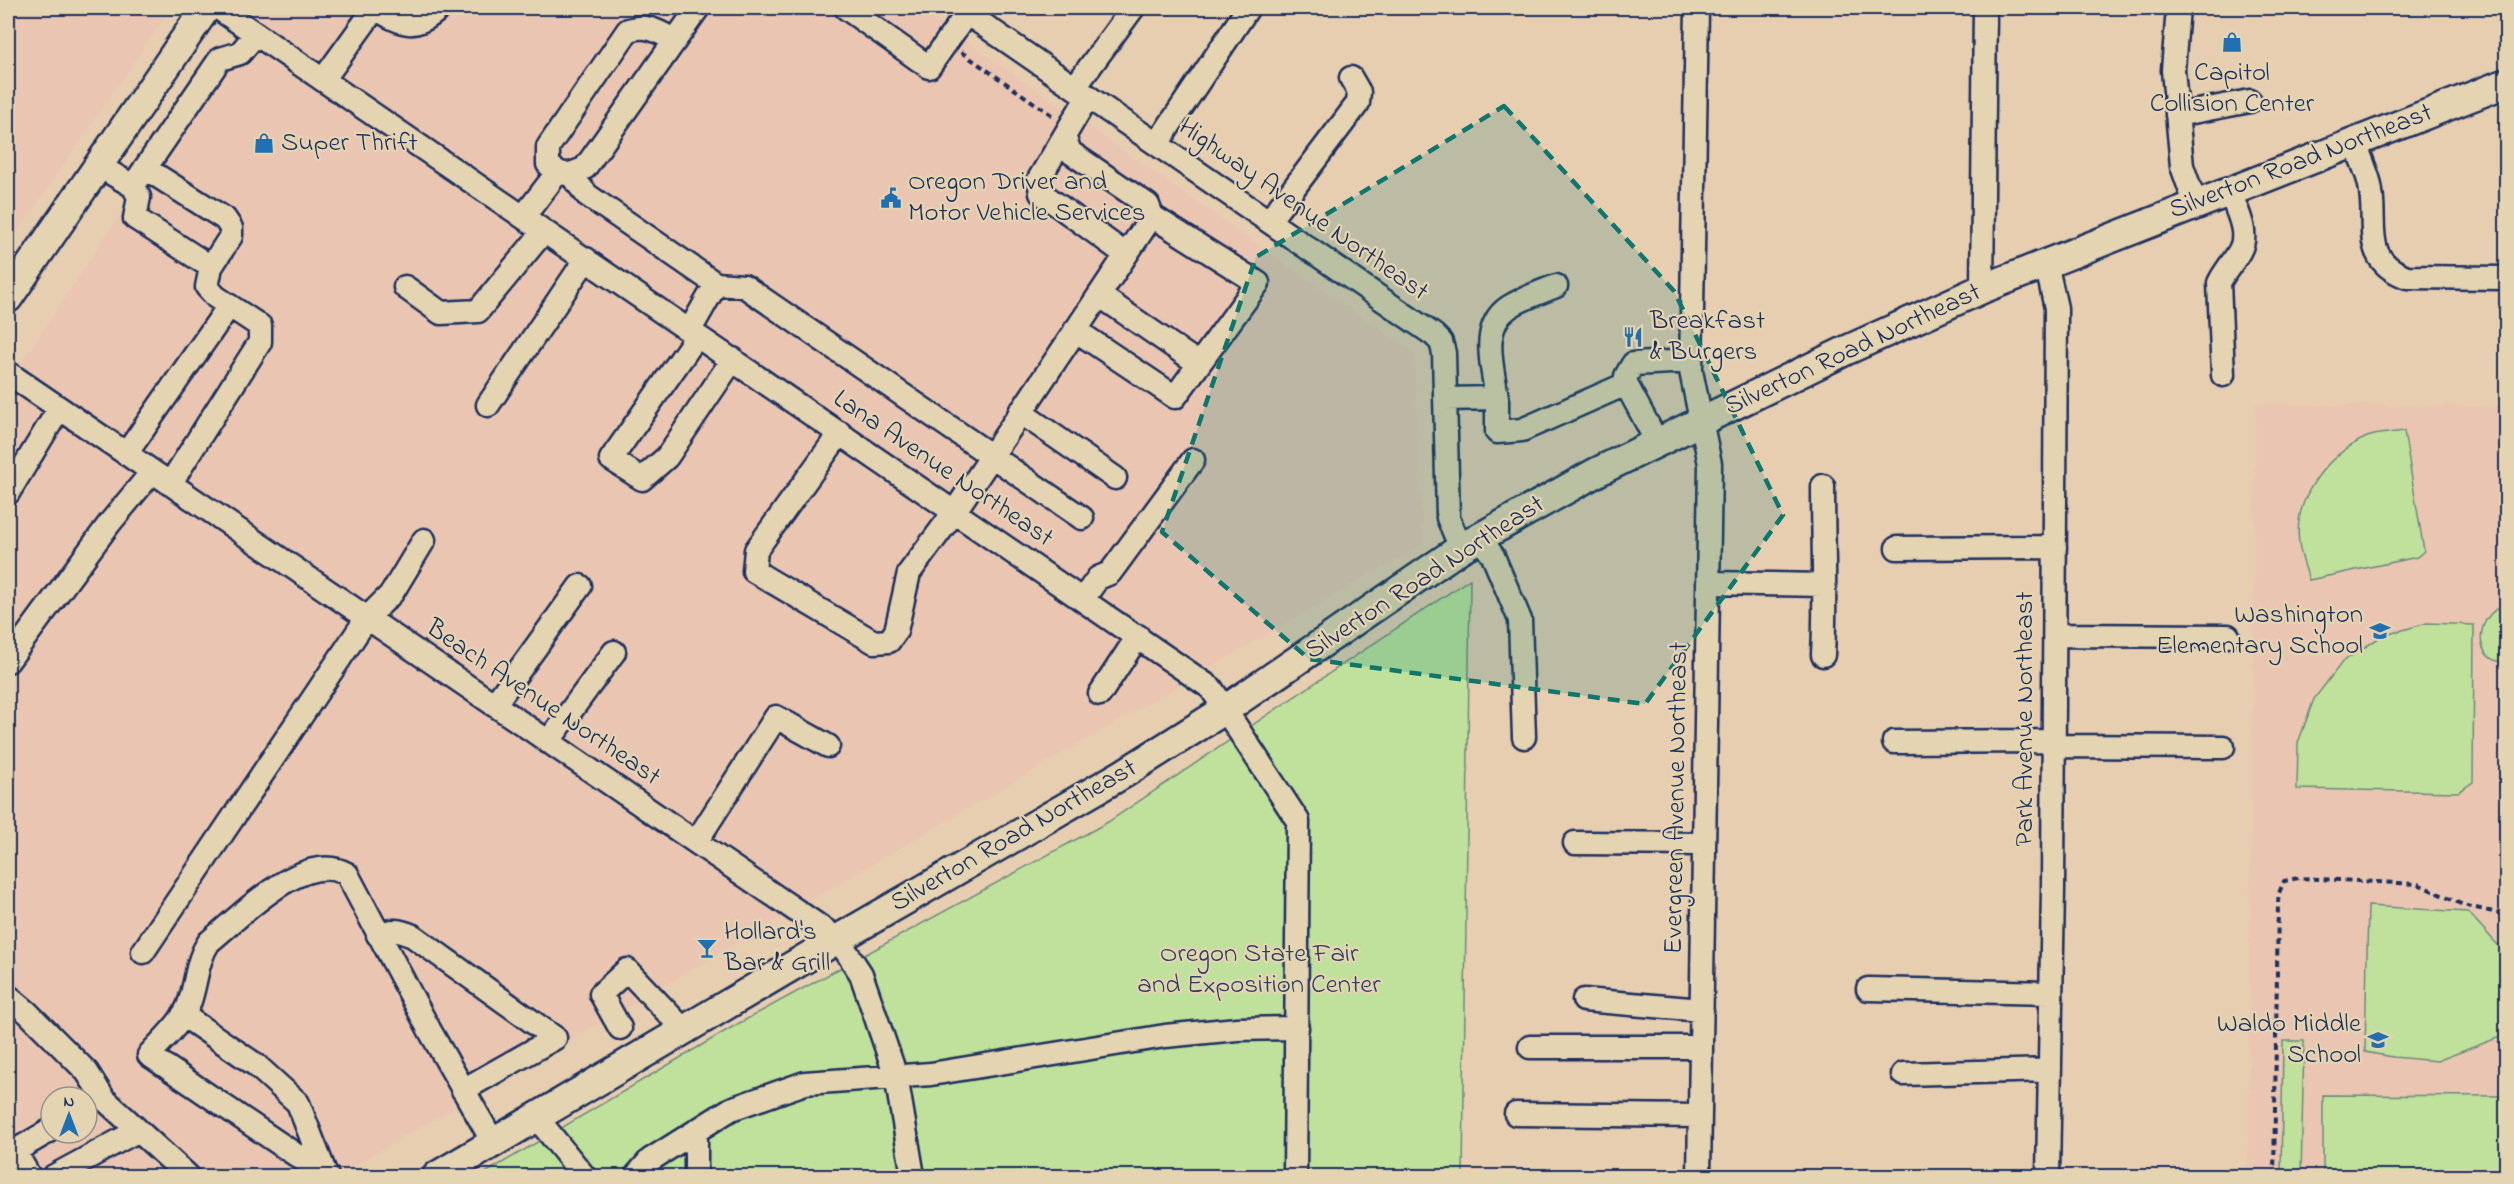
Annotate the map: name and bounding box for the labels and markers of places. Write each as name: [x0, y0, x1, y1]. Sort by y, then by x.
shop icon: Capitol Collision Center: [2220, 30, 2244, 54]
place label: Capitol Collision Center: [2150, 54, 2315, 124]
place label: Super Thrift: [281, 124, 418, 163]
shop icon: Super Thrift: [252, 131, 276, 155]
place label: Oregon Driver and Motor Vehicle Services: [908, 163, 1145, 233]
public building icon: Oregon Driver and Motor Vehicle Services: [879, 186, 903, 210]
place label: Breakfast & Burgers: [1649, 302, 1765, 372]
restaurant icon: Breakfast & Burgers: [1621, 325, 1645, 349]
place label: Washington Elementary School: [2156, 596, 2363, 666]
school or university icon: Washington Elementary School: [2368, 619, 2392, 643]
place label: Hollard's Bar & Grill: [723, 913, 830, 983]
bar icon: Hollard's Bar & Grill: [695, 936, 719, 960]
place label: Waldo Middle School: [2217, 1005, 2362, 1075]
school or university icon: Waldo Middle School: [2366, 1028, 2390, 1052]

